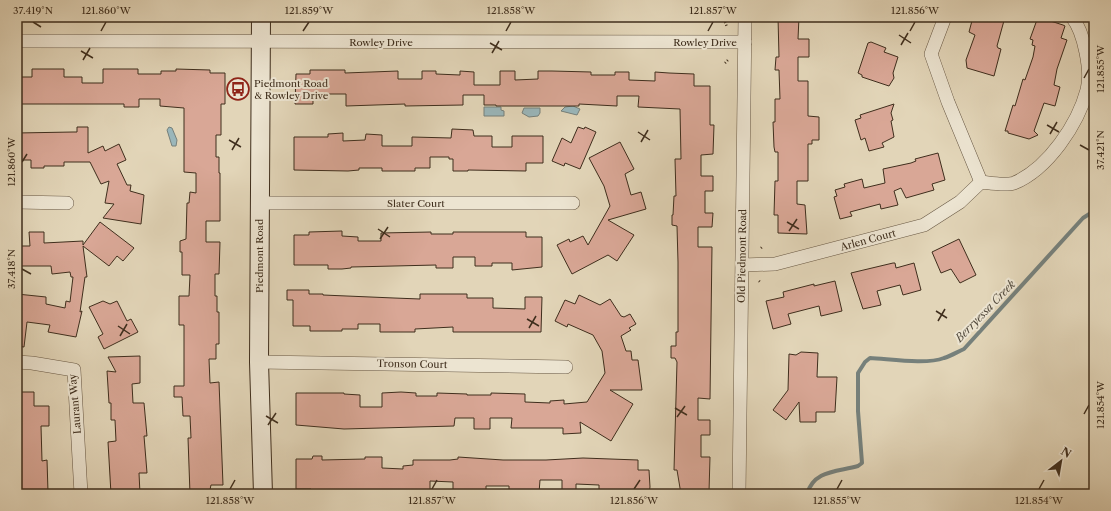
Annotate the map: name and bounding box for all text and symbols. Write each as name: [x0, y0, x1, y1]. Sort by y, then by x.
text: 37.419°N: [13, 4, 53, 17]
text: 121.860°W: [81, 4, 132, 17]
text: 121.859°W: [285, 4, 334, 17]
text: 121.858°W: [487, 4, 536, 17]
text: 121.857°W: [689, 4, 738, 17]
text: 121.856°W: [891, 4, 940, 17]
street label: Rowley Drive: [349, 36, 413, 49]
street label: Rowley Drive: [673, 36, 737, 49]
text: 121.855°W: [1094, 44, 1107, 93]
bus stop icon: Piedmont Road & Rowley Drive: [225, 76, 251, 102]
place label: Piedmont Road & Rowley Drive: [254, 77, 329, 102]
text: 37.421°N: [1094, 130, 1107, 170]
text: 121.860°W: [5, 136, 18, 187]
street label: Slater Court: [387, 197, 445, 210]
street label: Old Piedmont Road: [735, 209, 749, 303]
street label: Piedmont Road: [253, 219, 266, 293]
street label: Arlen Court: [838, 226, 898, 254]
text: 37.418°N: [5, 249, 18, 289]
water label: Berryessa Creek: [951, 277, 1018, 346]
street label: Tronson Court: [377, 357, 448, 371]
street label: Laurant Way: [66, 373, 84, 435]
text: 121.854°W: [1094, 380, 1107, 429]
north arrow: [1041, 441, 1081, 481]
text: N: [1058, 444, 1074, 461]
text: 121.858°W: [206, 494, 255, 507]
text: 121.857°W: [408, 494, 457, 507]
text: 121.856°W: [610, 494, 659, 507]
text: 121.855°W: [813, 494, 862, 507]
text: 121.854°W: [1015, 494, 1064, 507]

